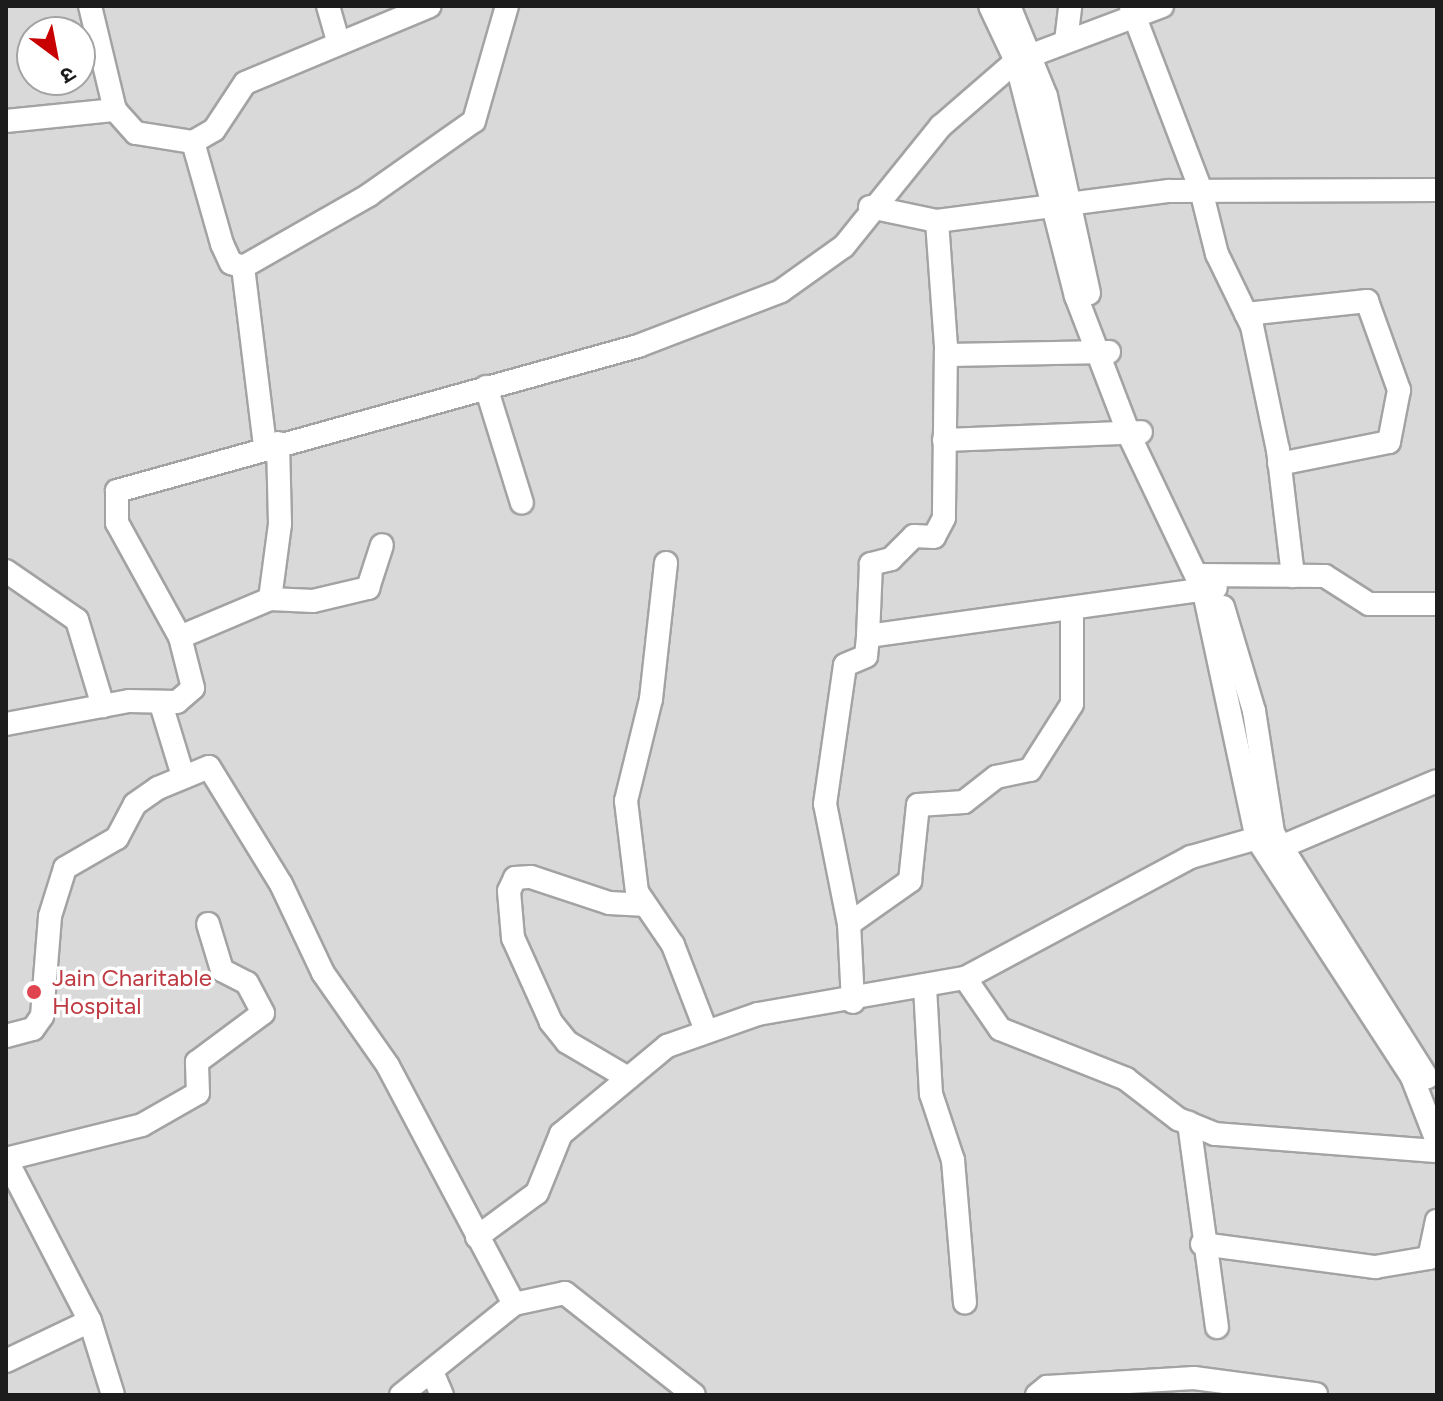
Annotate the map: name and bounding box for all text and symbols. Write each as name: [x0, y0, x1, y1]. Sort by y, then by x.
north arrow: [16, 16, 96, 96]
text: उ: [55, 60, 81, 90]
place label: Jain Charitable Hospital: [52, 964, 212, 1020]
marker: Jain Charitable Hospital: [23, 981, 45, 1003]

